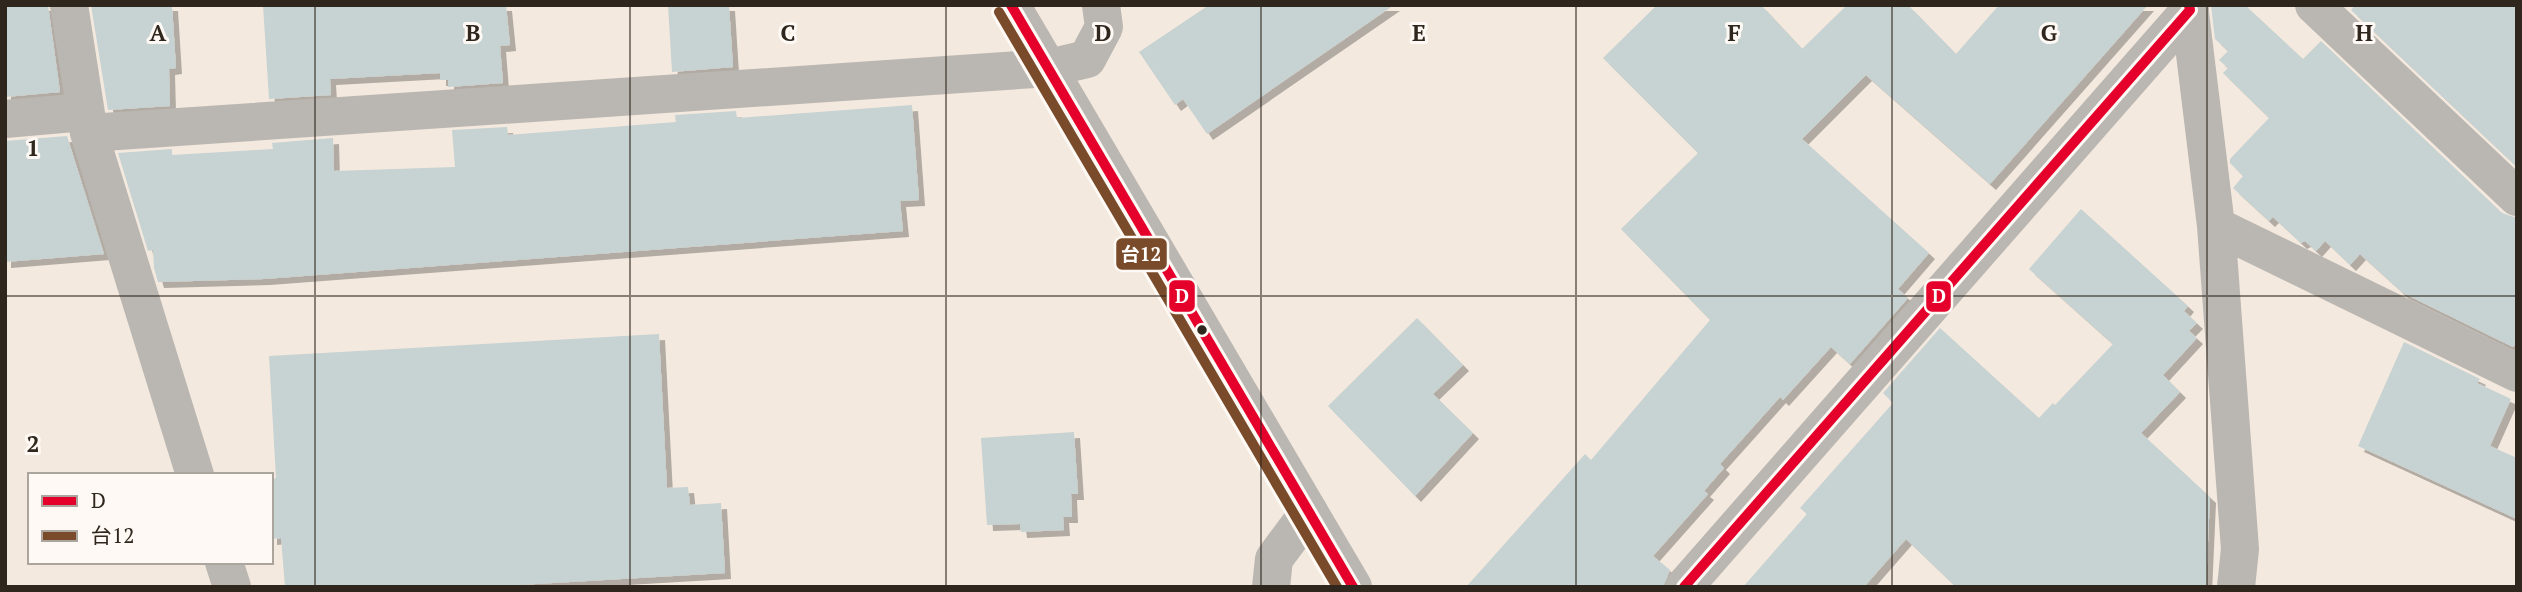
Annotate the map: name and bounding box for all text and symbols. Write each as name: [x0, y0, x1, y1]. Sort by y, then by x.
text: A: [150, 17, 167, 48]
text: B: [466, 17, 481, 48]
text: C: [781, 17, 796, 48]
text: D: [1095, 17, 1112, 48]
text: E: [1412, 17, 1426, 48]
text: F: [1727, 17, 1741, 48]
text: G: [2041, 17, 2058, 48]
text: H: [2355, 17, 2373, 48]
text: 1: [27, 132, 40, 163]
line badge: 台12: [1115, 237, 1168, 271]
text: 台12: [1121, 241, 1161, 266]
line badge: D: [1168, 279, 1196, 313]
line badge: D: [1925, 280, 1952, 313]
text: D: [1175, 283, 1189, 308]
text: D: [1932, 283, 1946, 308]
unlabelled marker: [1195, 323, 1209, 337]
text: 2: [27, 428, 40, 459]
legend: [28, 473, 273, 564]
text: D: [91, 486, 106, 514]
text: 台12: [91, 521, 134, 549]

